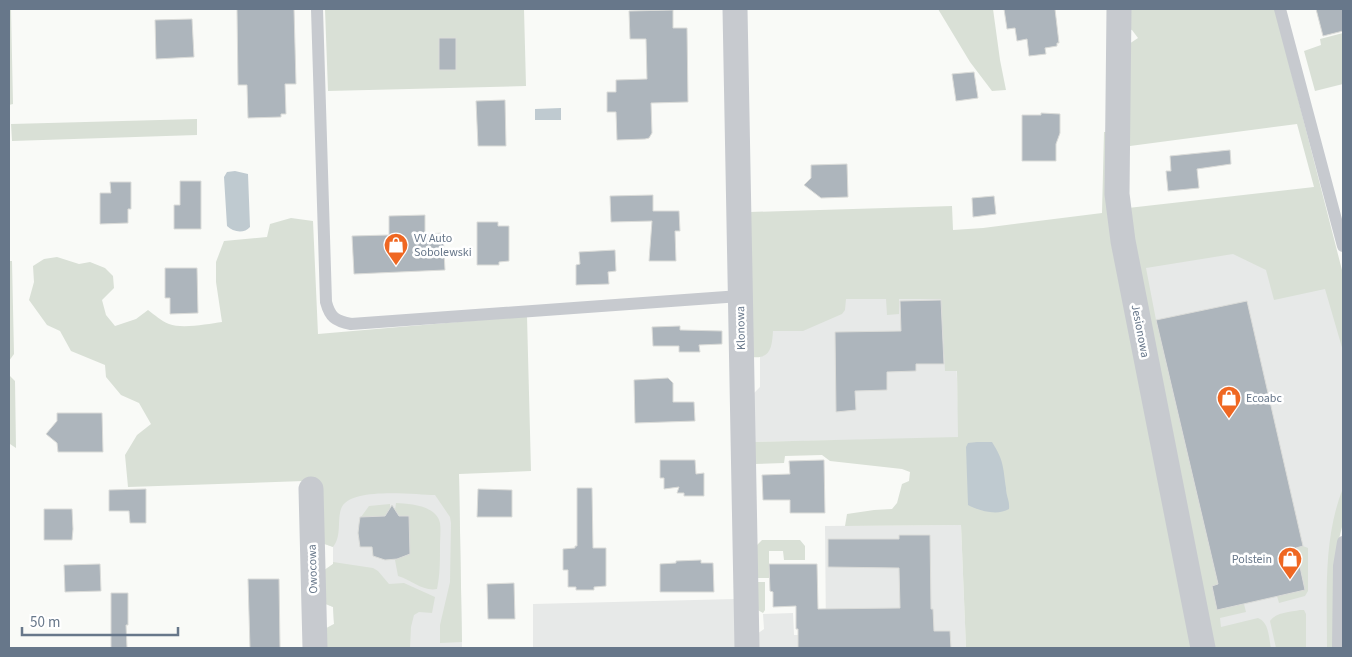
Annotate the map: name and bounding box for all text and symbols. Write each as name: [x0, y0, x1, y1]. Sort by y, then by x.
place label: VV Auto Sobolewski: [414, 230, 472, 261]
shop icon: VV Auto Sobolewski: [383, 232, 409, 266]
street label: Jesionowa: [1127, 303, 1153, 359]
street label: Klonowa: [732, 306, 750, 350]
shop icon: Ecoabc: [1216, 385, 1242, 419]
place label: Ecoabc: [1246, 390, 1282, 407]
street label: Owocowa: [304, 544, 322, 594]
shop icon: Polstein: [1277, 546, 1303, 580]
place label: Polstein: [1232, 551, 1272, 568]
scale bar: [22, 604, 179, 636]
text: 50 m: [30, 612, 60, 633]

